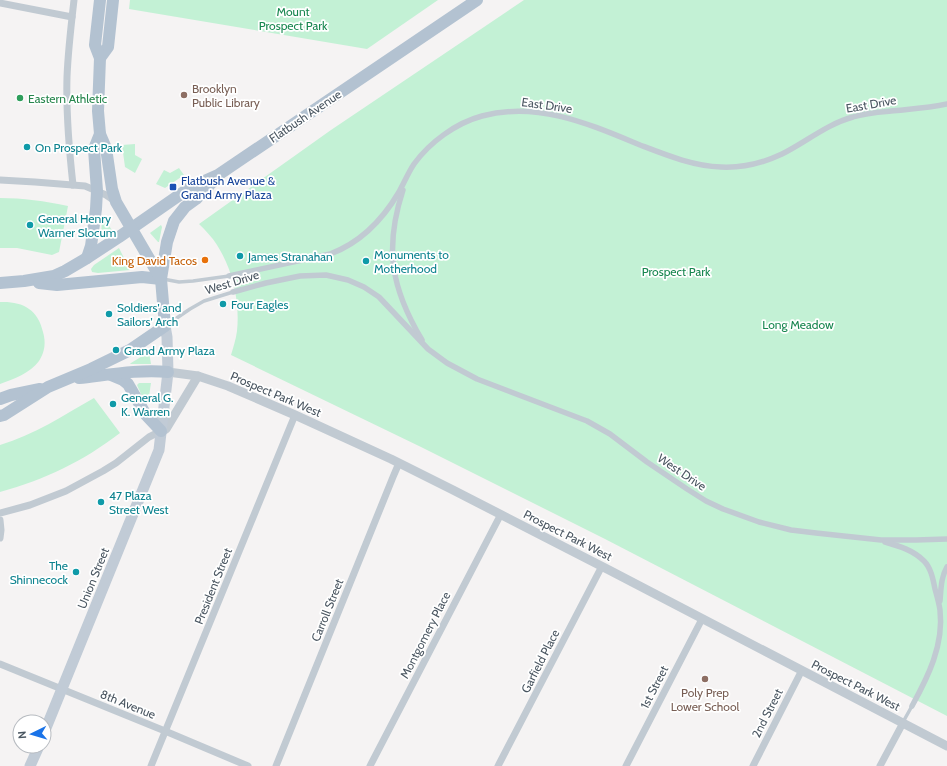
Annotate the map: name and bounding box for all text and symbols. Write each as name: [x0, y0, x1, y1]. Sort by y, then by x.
park label: Mount Prospect Park: [259, 4, 328, 33]
place label: Brooklyn Public Library: [192, 81, 260, 110]
street label: Flatbush Avenue: [266, 86, 344, 146]
marker: Brooklyn Public Library: [179, 90, 189, 100]
place label: Eastern Athletic: [28, 91, 108, 106]
street label: East Drive: [845, 92, 897, 116]
marker: Eastern Athletic: [15, 93, 25, 103]
street label: East Drive: [521, 94, 573, 116]
place label: On Prospect Park: [35, 140, 123, 155]
marker: On Prospect Park: [22, 142, 32, 152]
place label: Flatbush Avenue & Grand Army Plaza: [181, 173, 276, 202]
marker: Flatbush Avenue & Grand Army Plaza: [168, 182, 178, 192]
place label: General Henry Warner Slocum: [38, 211, 116, 240]
marker: General Henry Warner Slocum: [25, 220, 35, 230]
place label: Monuments to Motherhood: [374, 247, 449, 276]
place label: James Stranahan: [247, 249, 333, 264]
marker: James Stranahan: [235, 251, 245, 261]
place label: King David Tacos: [112, 253, 197, 268]
marker: King David Tacos: [200, 255, 210, 265]
marker: Monuments to Motherhood: [361, 256, 371, 266]
park label: Prospect Park: [642, 264, 711, 279]
street label: West Drive: [203, 267, 261, 297]
place label: Four Eagles: [231, 297, 288, 312]
marker: Four Eagles: [218, 299, 228, 309]
place label: Soldiers' and Sailors' Arch: [117, 300, 181, 329]
marker: Soldiers' and Sailors' Arch: [104, 309, 114, 319]
park label: Long Meadow: [762, 317, 834, 332]
place label: Grand Army Plaza: [124, 343, 215, 358]
marker: Grand Army Plaza: [111, 345, 121, 355]
street label: Prospect Park West: [228, 368, 324, 420]
place label: General G. K. Warren: [121, 390, 174, 419]
marker: General G. K. Warren: [108, 399, 118, 409]
street label: West Drive: [655, 450, 709, 494]
place label: 47 Plaza Street West: [109, 488, 169, 517]
marker: 47 Plaza Street West: [96, 497, 106, 507]
street label: Prospect Park West: [521, 506, 615, 564]
street label: Union Street: [74, 545, 112, 611]
street label: President Street: [191, 546, 235, 626]
place label: The Shinnecock: [10, 558, 69, 587]
marker: The Shinnecock: [71, 567, 81, 577]
street label: Carroll Street: [308, 576, 346, 644]
street label: Montgomery Place: [397, 589, 453, 681]
street label: Garfield Place: [518, 627, 562, 695]
street label: Prospect Park West: [809, 656, 903, 714]
street label: 1st Street: [637, 663, 671, 711]
marker: Poly Prep Lower School: [700, 674, 710, 684]
place label: Poly Prep Lower School: [671, 685, 740, 714]
street label: 8th Avenue: [98, 686, 158, 722]
street label: 2nd Street: [748, 686, 786, 740]
north arrow: [12, 714, 52, 754]
text: N: [15, 730, 29, 739]

